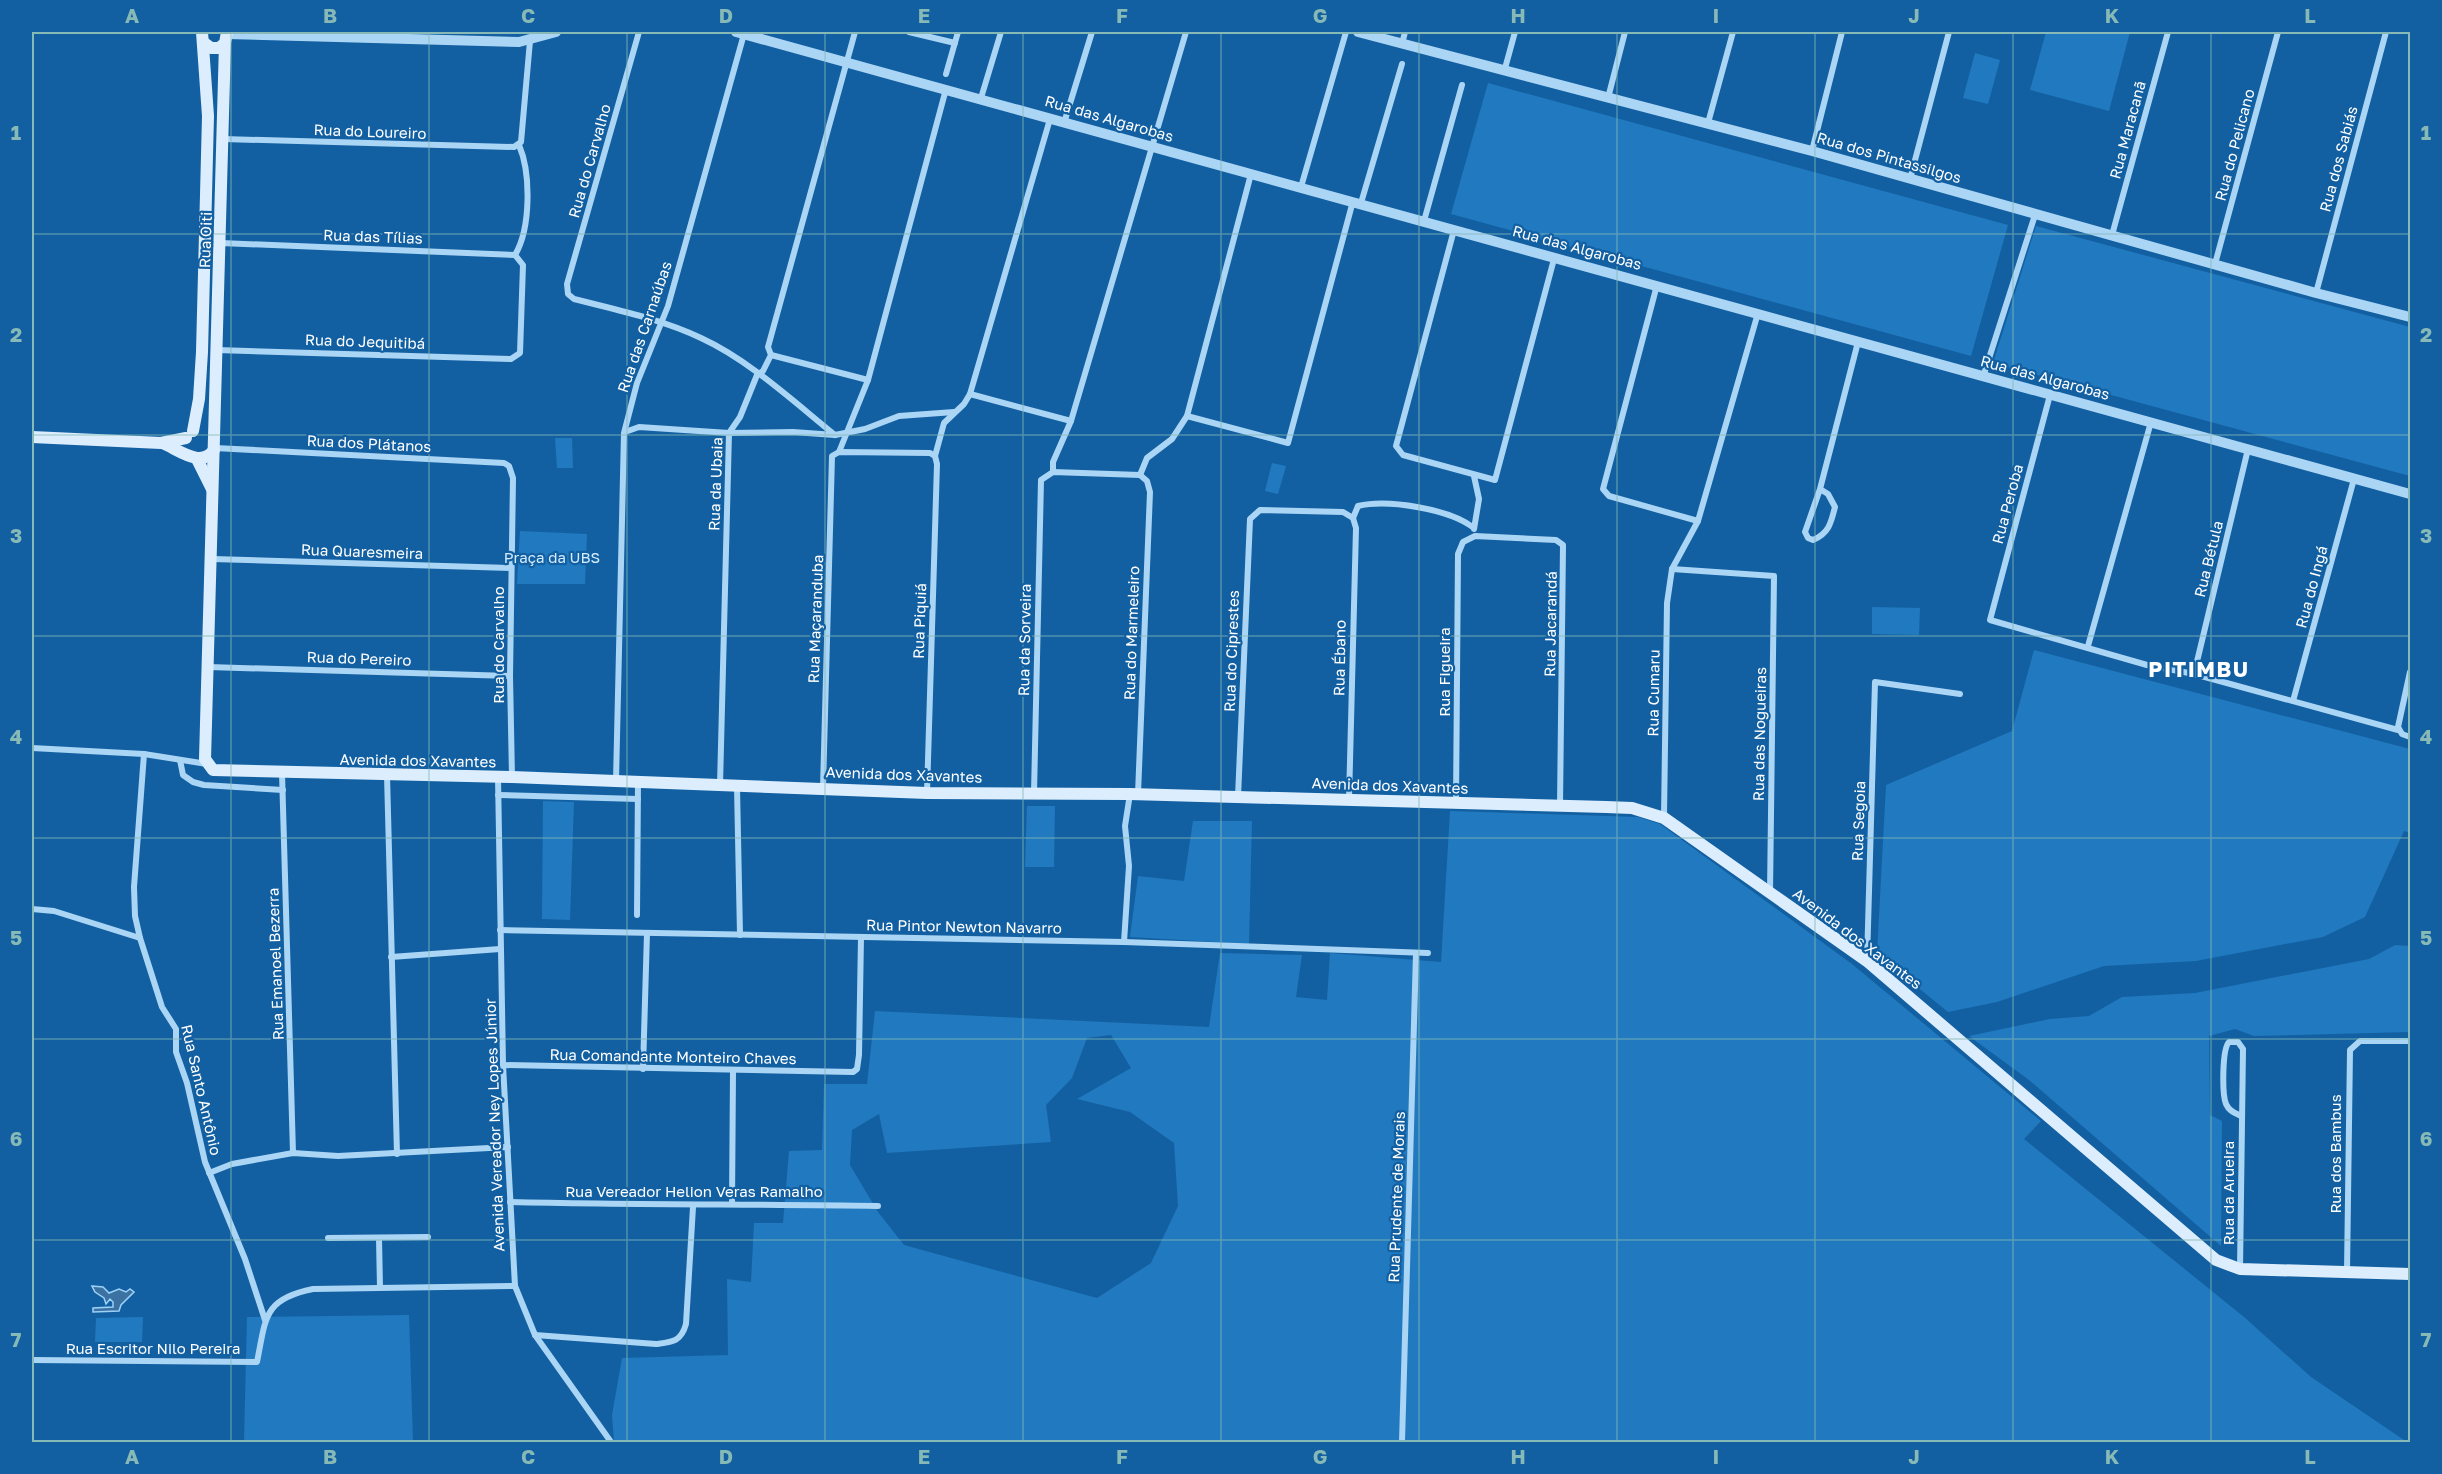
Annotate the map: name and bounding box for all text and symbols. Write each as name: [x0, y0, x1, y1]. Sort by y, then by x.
text: A: [125, 3, 139, 27]
text: B: [323, 3, 337, 27]
text: C: [521, 3, 535, 27]
text: D: [719, 3, 733, 27]
text: E: [918, 3, 930, 27]
text: F: [1116, 3, 1128, 27]
text: G: [1313, 3, 1327, 27]
text: H: [1510, 3, 1526, 27]
text: I: [1713, 3, 1719, 27]
text: J: [1908, 3, 1920, 27]
text: K: [2105, 3, 2120, 27]
text: L: [2304, 3, 2316, 27]
street label: Rua Maracanã: [2105, 79, 2149, 181]
street label: Rua do Pelicano: [2210, 87, 2258, 203]
street label: Rua das Algarobas: [1043, 91, 1176, 145]
street label: Rua do Carvalho: [564, 102, 614, 220]
street label: Rua dos Sabiás: [2315, 104, 2361, 214]
text: 1: [11, 120, 21, 144]
street label: Rua do Loureiro: [313, 120, 427, 142]
text: 1: [2421, 120, 2431, 144]
street label: Rua dos Pintassilgos: [1815, 128, 1964, 186]
street label: Rua Oiti: [195, 211, 215, 268]
street label: Rua das Algarobas: [1511, 221, 1644, 273]
street label: Rua das Tílias: [323, 225, 423, 247]
street label: Rua das Carnaúbas: [613, 259, 675, 395]
text: 2: [10, 322, 22, 346]
text: 2: [2420, 322, 2432, 346]
street label: Rua do Jequitibá: [305, 330, 425, 352]
street label: Rua das Algarobas: [1979, 351, 2112, 403]
street label: Rua dos Plátanos: [306, 431, 432, 455]
street label: Rua da Ubaia: [704, 437, 726, 531]
street label: Rua Peroba: [1988, 462, 2026, 546]
street label: Rua Bétula: [2190, 519, 2226, 599]
text: 3: [10, 523, 22, 547]
text: 3: [2420, 523, 2432, 547]
street label: Rua Quaresmeira: [301, 540, 423, 562]
street label: Rua do Ingá: [2291, 543, 2331, 630]
park label: Praça da UBS: [504, 548, 600, 566]
street label: Rua Maçaranduba: [804, 554, 826, 684]
street label: Rua do Marmeleiro: [1120, 565, 1142, 700]
street label: Rua Jacarandá: [1540, 571, 1560, 677]
street label: Rua Piquiá: [909, 583, 929, 659]
street label: Rua da Sorveira: [1014, 584, 1034, 696]
street label: Rua do Carvalho: [489, 586, 507, 704]
street label: Rua do Ciprestes: [1220, 590, 1242, 712]
street label: Rua Ébano: [1329, 620, 1349, 696]
street label: Rua Figueira: [1435, 627, 1453, 717]
street label: Rua do Pereiro: [306, 647, 412, 669]
street label: Rua Cumaru: [1643, 649, 1663, 737]
district label: PITIMBU: [2148, 656, 2250, 682]
street label: Rua das Nogueiras: [1749, 667, 1769, 801]
text: 4: [10, 724, 22, 748]
text: 4: [2420, 724, 2432, 748]
street label: Avenida dos Xavantes: [340, 750, 497, 770]
street label: Avenida dos Xavantes: [825, 762, 983, 786]
street label: Avenida dos Xavantes: [1311, 773, 1469, 797]
street label: Rua Segoia: [1848, 781, 1868, 861]
street label: Avenida dos Xavantes: [1790, 884, 1926, 993]
street label: Rua Emanoel Bezerra: [263, 887, 287, 1041]
street label: Rua Pintor Newton Navarro: [866, 915, 1062, 937]
text: 5: [10, 925, 22, 949]
text: 5: [2420, 925, 2432, 949]
street label: Avenida Vereador Ney Lopes Júnior: [481, 998, 507, 1252]
street label: Rua Santo Antônio: [178, 1023, 226, 1157]
street label: Rua Comandante Monteiro Chaves: [549, 1045, 797, 1067]
street label: Rua dos Bambus: [2326, 1094, 2344, 1214]
street label: Rua Prudente de Morais: [1384, 1111, 1408, 1283]
text: 6: [10, 1126, 22, 1150]
text: 6: [2420, 1126, 2432, 1150]
street label: Rua da Arueira: [2219, 1141, 2237, 1245]
street label: Rua Vereador Helion Veras Ramalho: [565, 1182, 823, 1200]
text: 7: [11, 1327, 22, 1351]
text: 7: [2421, 1327, 2432, 1351]
street label: Rua Escritor Nilo Pereira: [66, 1339, 240, 1357]
text: A: [125, 1444, 139, 1468]
text: B: [323, 1444, 337, 1468]
text: C: [521, 1444, 535, 1468]
text: D: [719, 1444, 733, 1468]
text: E: [918, 1444, 930, 1468]
text: F: [1116, 1444, 1128, 1468]
text: G: [1313, 1444, 1327, 1468]
text: H: [1510, 1444, 1526, 1468]
text: I: [1713, 1444, 1719, 1468]
text: J: [1908, 1444, 1920, 1468]
text: K: [2105, 1444, 2120, 1468]
text: L: [2304, 1444, 2316, 1468]

